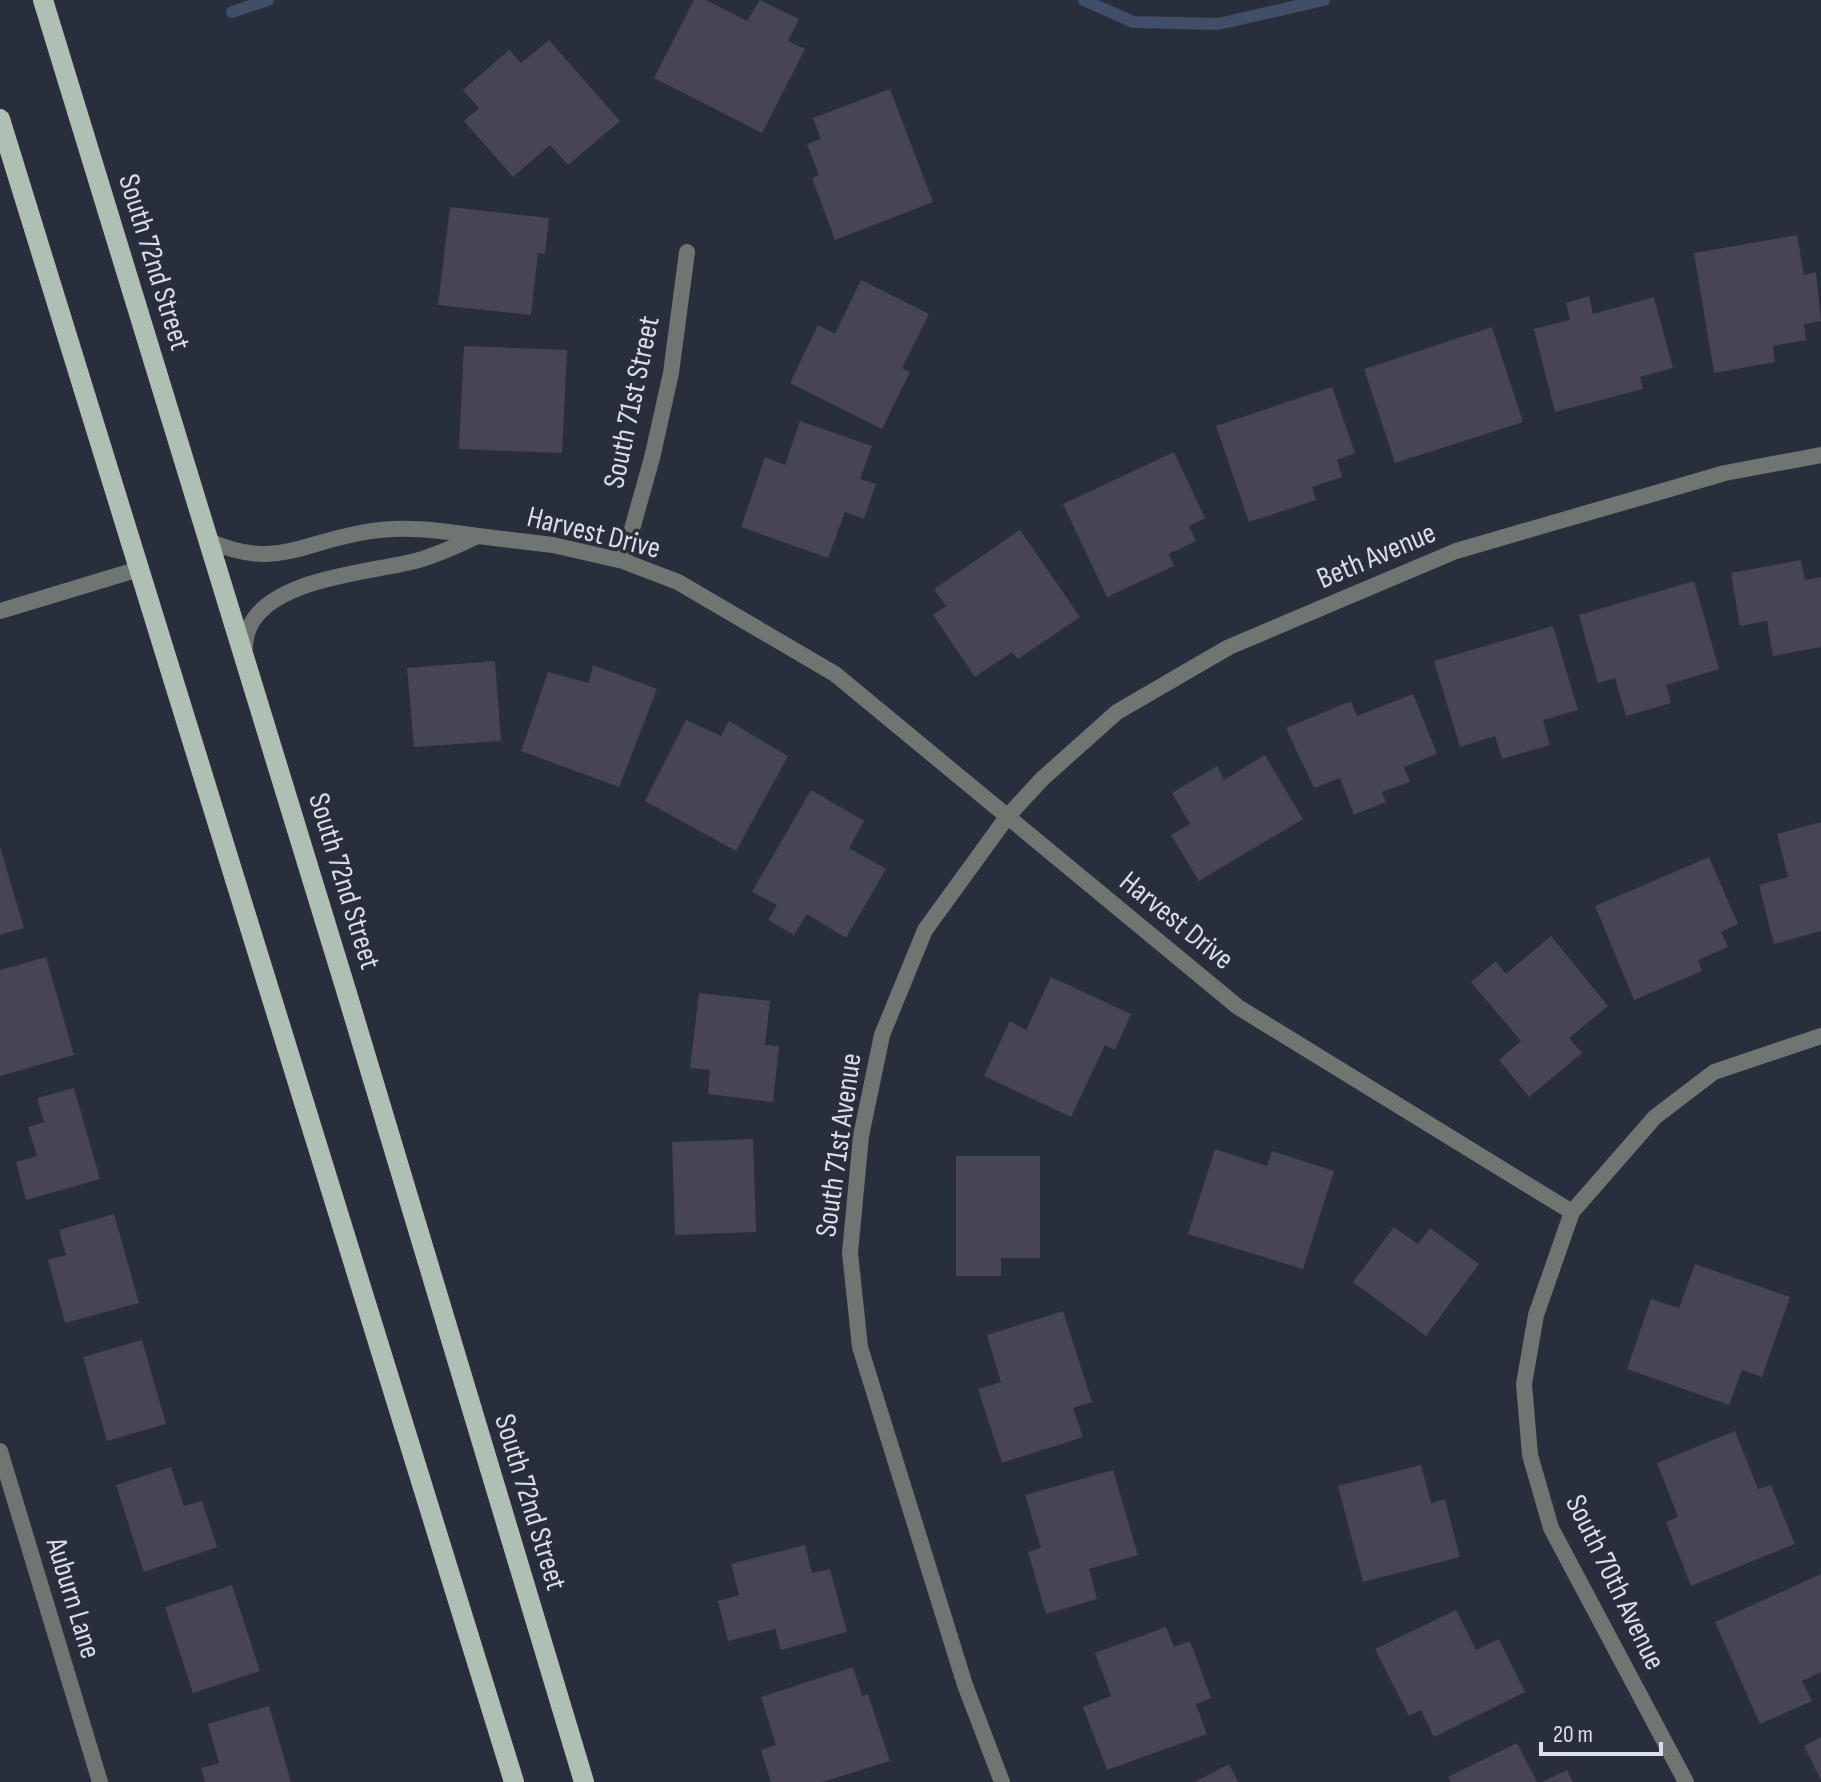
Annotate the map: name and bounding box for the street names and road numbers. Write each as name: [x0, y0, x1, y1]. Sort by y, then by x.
street label: South 72nd Street: [110, 170, 198, 355]
street label: South 71st Street: [596, 313, 668, 492]
street label: Harvest Drive: [523, 499, 664, 567]
street label: Beth Avenue: [1312, 515, 1441, 597]
street label: South 72nd Street: [300, 789, 388, 974]
street label: Harvest Drive: [1112, 864, 1241, 978]
street label: South 71st Avenue: [808, 1051, 870, 1239]
street label: South 72nd Street: [486, 1410, 574, 1595]
street label: South 70th Avenue: [1557, 1489, 1673, 1676]
street label: Auburn Lane: [37, 1533, 108, 1663]

